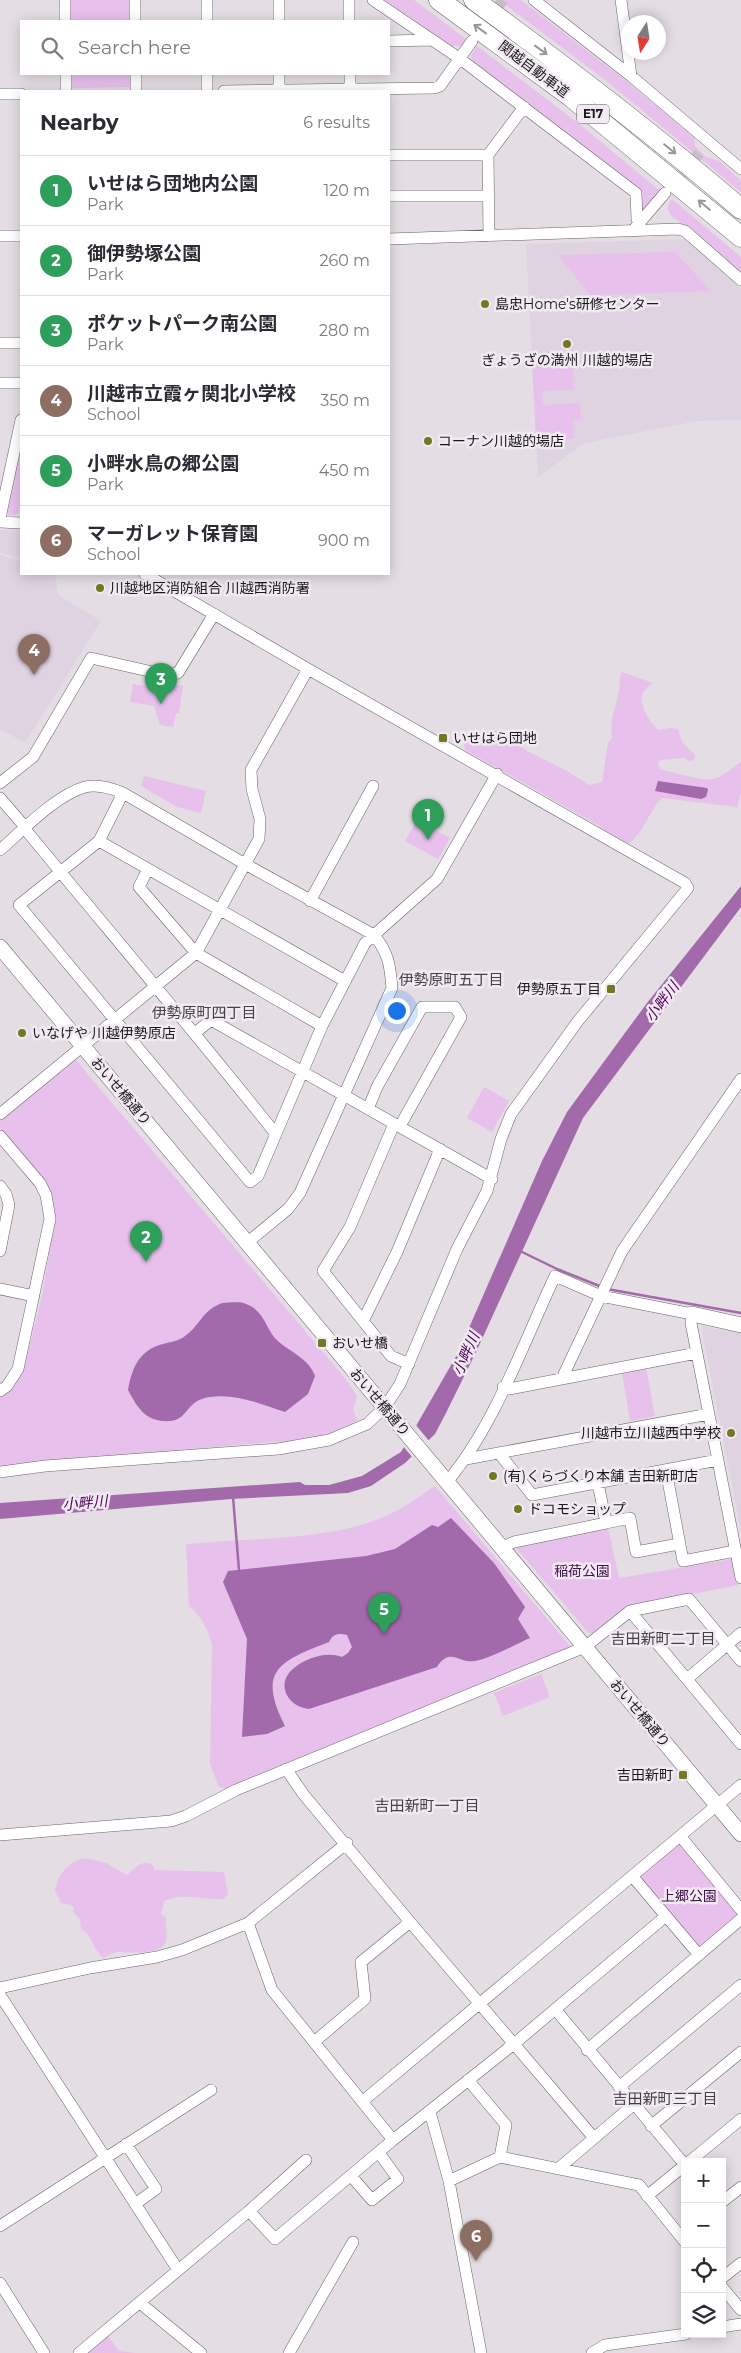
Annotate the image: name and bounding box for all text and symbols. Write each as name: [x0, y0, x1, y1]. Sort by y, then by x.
north arrow: [621, 15, 666, 60]
search box: [20, 20, 390, 75]
one-way arrow: [473, 24, 487, 34]
icon: search: [38, 34, 66, 62]
text: Search here: [78, 36, 191, 59]
street label: 関越自動車道: [495, 37, 573, 101]
one-way arrow: [534, 44, 547, 55]
road number: E17: [577, 105, 609, 124]
text: Nearby: [40, 110, 119, 135]
text: 6 results: [303, 113, 370, 132]
one-way arrow: [663, 143, 676, 154]
text: いせはら団地内公園: [87, 172, 258, 195]
text: 1: [53, 181, 59, 200]
text: 120 m: [323, 181, 370, 200]
text: Park: [87, 195, 124, 214]
one-way arrow: [698, 200, 711, 211]
text: 御伊勢塚公園: [87, 242, 201, 265]
text: 2: [51, 251, 61, 270]
text: 260 m: [319, 251, 370, 270]
text: Park: [87, 265, 124, 284]
place label: 島忠Home's研修センター: [495, 295, 660, 313]
marker: 島忠Home's研修センター: [479, 298, 491, 310]
text: ポケットパーク南公園: [87, 312, 277, 335]
text: 3: [51, 321, 61, 340]
text: 280 m: [319, 321, 370, 340]
text: Park: [87, 335, 124, 354]
marker: ぎょうざの満州 川越的場店: [561, 338, 573, 350]
place label: ぎょうざの満州 川越的場店: [482, 351, 652, 369]
text: 川越市立霞ヶ関北小学校: [87, 382, 296, 405]
text: 4: [50, 391, 62, 410]
text: 350 m: [320, 391, 370, 410]
text: School: [87, 405, 141, 424]
place label: コーナン川越的場店: [438, 432, 564, 450]
marker: コーナン川越的場店: [422, 435, 434, 447]
text: 小畔水鳥の郷公園: [87, 452, 239, 475]
text: 5: [51, 461, 61, 480]
text: 450 m: [319, 461, 370, 480]
text: Park: [87, 475, 124, 494]
text: マーガレット保育園: [87, 522, 258, 545]
text: 6: [51, 531, 61, 550]
text: 900 m: [318, 531, 370, 550]
text: School: [87, 545, 141, 564]
place label: 川越地区消防組合 川越西消防署: [110, 579, 310, 597]
marker: 川越地区消防組合 川越西消防署: [94, 582, 106, 594]
pin: 4: [18, 634, 50, 675]
pin: 3: [145, 663, 177, 704]
place label: いせはら団地: [453, 729, 537, 747]
marker: いせはら団地: [437, 732, 449, 744]
pin: 1: [412, 799, 444, 840]
district label: 伊勢原町五丁目: [398, 970, 504, 989]
water label: 小畔川: [640, 976, 684, 1025]
place label: 伊勢原五丁目: [517, 980, 601, 998]
marker: 伊勢原五丁目: [605, 983, 617, 995]
your location: [384, 998, 410, 1024]
district label: 伊勢原町四丁目: [151, 1003, 257, 1022]
place label: いなげや 川越伊勢原店: [32, 1024, 176, 1042]
marker: いなげや 川越伊勢原店: [16, 1027, 28, 1039]
street label: おいせ橋通り: [87, 1053, 155, 1129]
pin: 2: [130, 1221, 162, 1262]
water label: 小畔川: [448, 1328, 484, 1378]
place label: おいせ橋: [332, 1334, 388, 1352]
marker: おいせ橋: [316, 1337, 328, 1349]
street label: おいせ橋通り: [346, 1364, 414, 1440]
place label: 川越市立川越西中学校: [581, 1424, 721, 1442]
marker: 川越市立川越西中学校: [725, 1427, 737, 1439]
place label: (有)くらづくり本舗 吉田新町店: [503, 1467, 698, 1485]
marker: (有)くらづくり本舗 吉田新町店: [487, 1470, 499, 1482]
water label: 小畔川: [62, 1491, 110, 1514]
place label: ドコモショップ: [528, 1500, 626, 1518]
marker: ドコモショップ: [512, 1503, 524, 1515]
park label: 稲荷公園: [554, 1562, 610, 1580]
pin: 5: [368, 1593, 400, 1634]
district label: 吉田新町二丁目: [610, 1629, 716, 1648]
street label: おいせ橋通り: [606, 1675, 674, 1751]
place label: 吉田新町: [617, 1766, 673, 1784]
marker: 吉田新町: [677, 1769, 689, 1781]
district label: 吉田新町一丁目: [374, 1796, 480, 1815]
park label: 上郷公園: [661, 1887, 717, 1905]
district label: 吉田新町三丁目: [612, 2089, 718, 2108]
map controls: [681, 2158, 726, 2338]
button: +: [681, 2158, 726, 2203]
button: −: [681, 2203, 726, 2248]
pin: 6: [460, 2220, 492, 2261]
button: locate: [681, 2248, 726, 2293]
button: layers: [681, 2293, 726, 2338]

